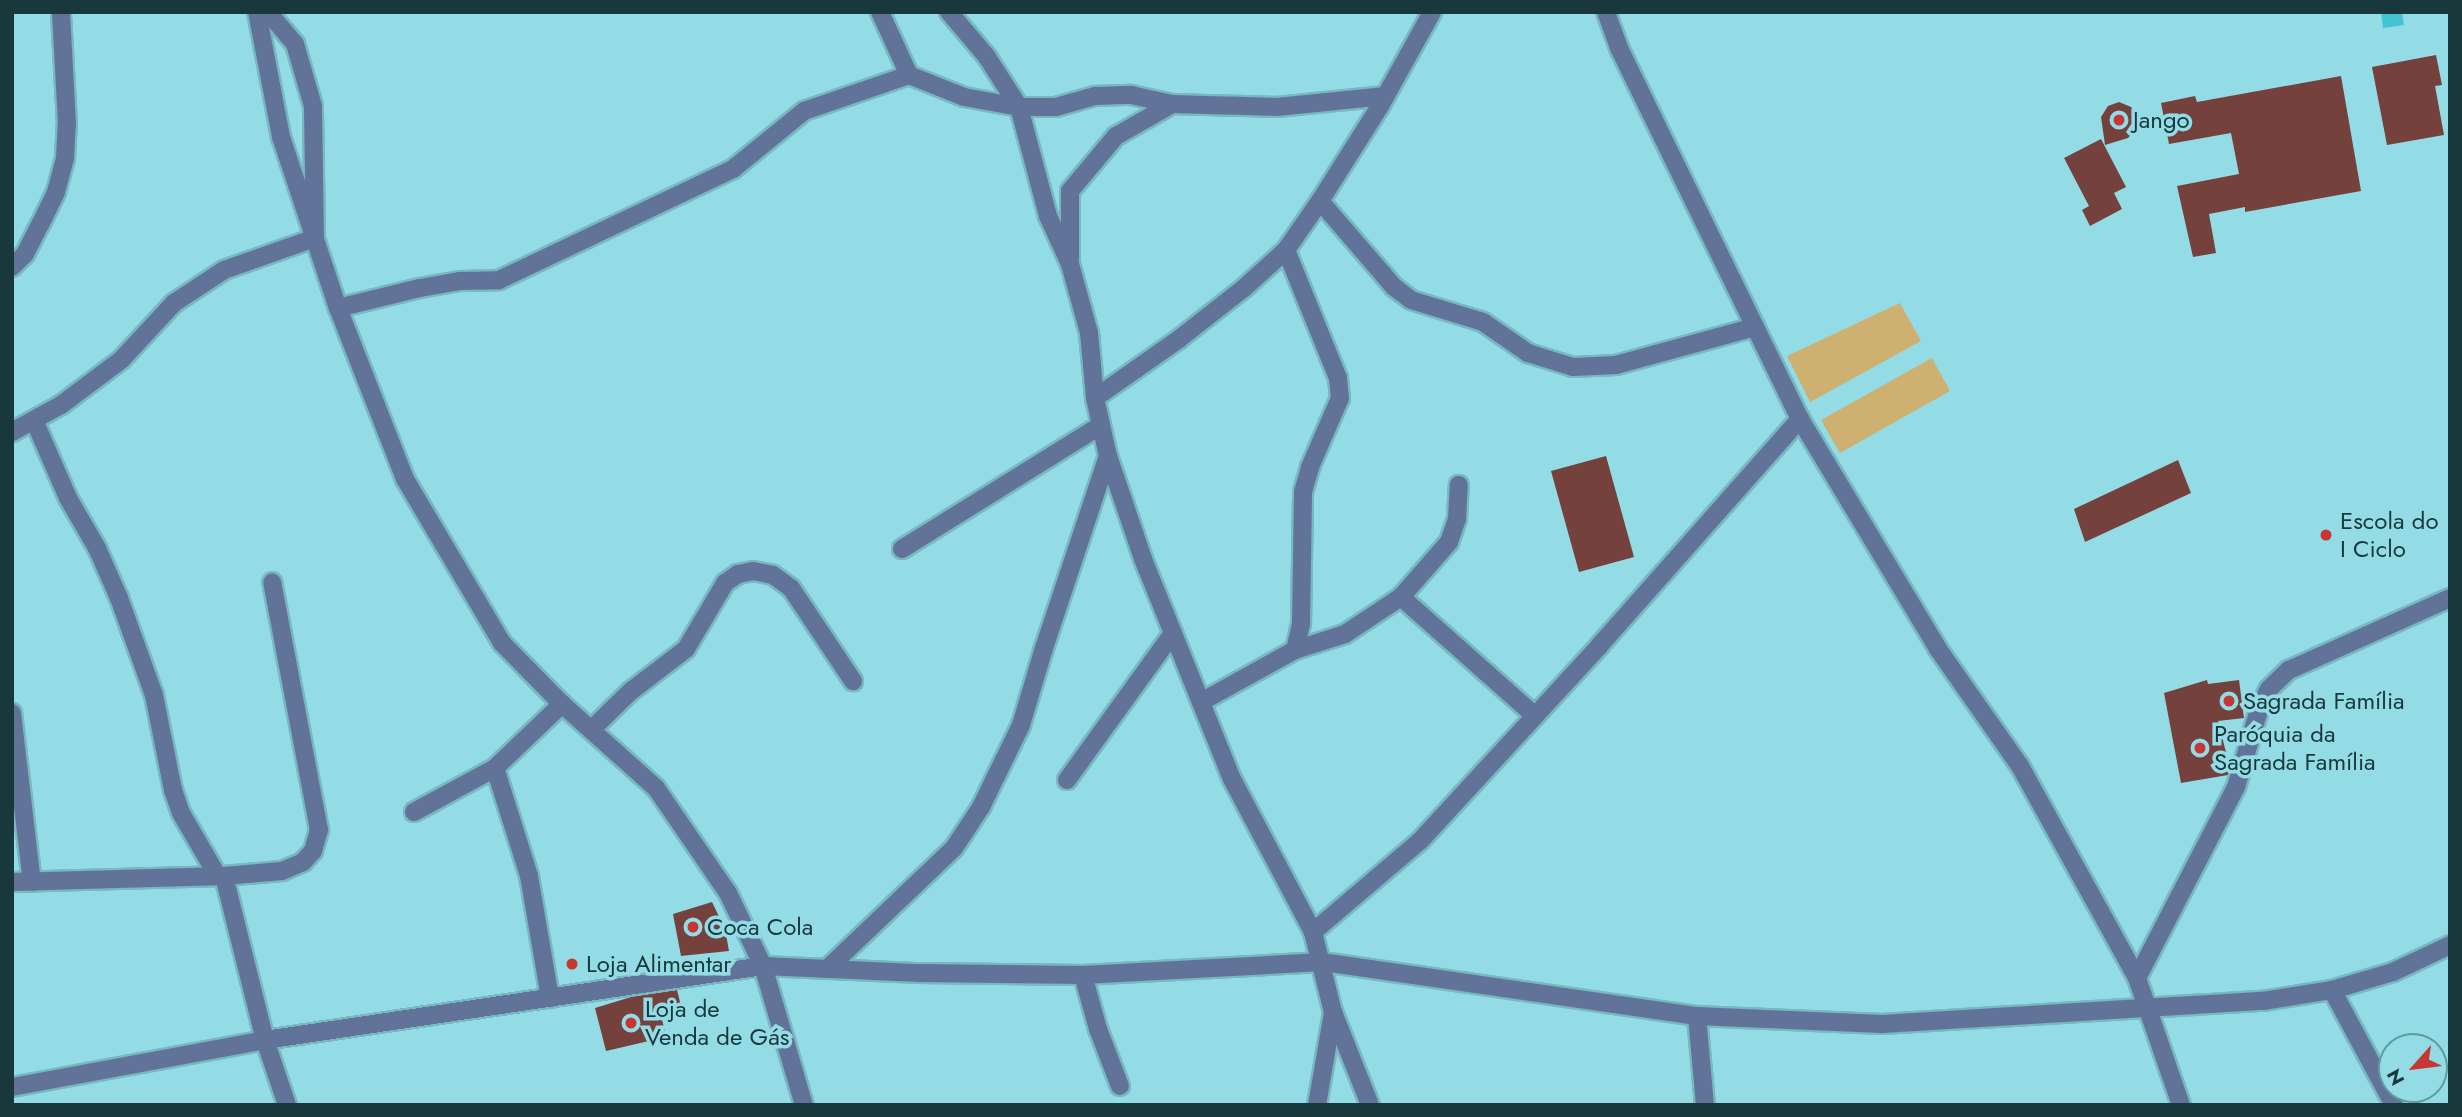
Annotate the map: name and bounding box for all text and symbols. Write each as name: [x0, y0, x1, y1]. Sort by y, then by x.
place label: Jango: [2133, 106, 2190, 134]
marker: Jango: [2111, 112, 2127, 128]
place label: Escola do I Ciclo: [2340, 507, 2438, 563]
marker: Escola do I Ciclo: [2318, 527, 2334, 543]
place label: Sagrada Família: [2243, 687, 2405, 715]
marker: Sagrada Família: [2221, 693, 2237, 709]
place label: Paróquia da Sagrada Família: [2214, 720, 2376, 776]
marker: Paróquia da Sagrada Família: [2192, 740, 2208, 756]
place label: Coca Cola: [707, 913, 813, 941]
marker: Coca Cola: [685, 919, 701, 935]
place label: Loja Alimentar: [586, 950, 731, 978]
marker: Loja Alimentar: [564, 956, 580, 972]
place label: Loja de Venda de Gás: [645, 995, 789, 1051]
marker: Loja de Venda de Gás: [623, 1015, 639, 1031]
north arrow: [2378, 1033, 2448, 1103]
text: N: [2380, 1064, 2411, 1090]

